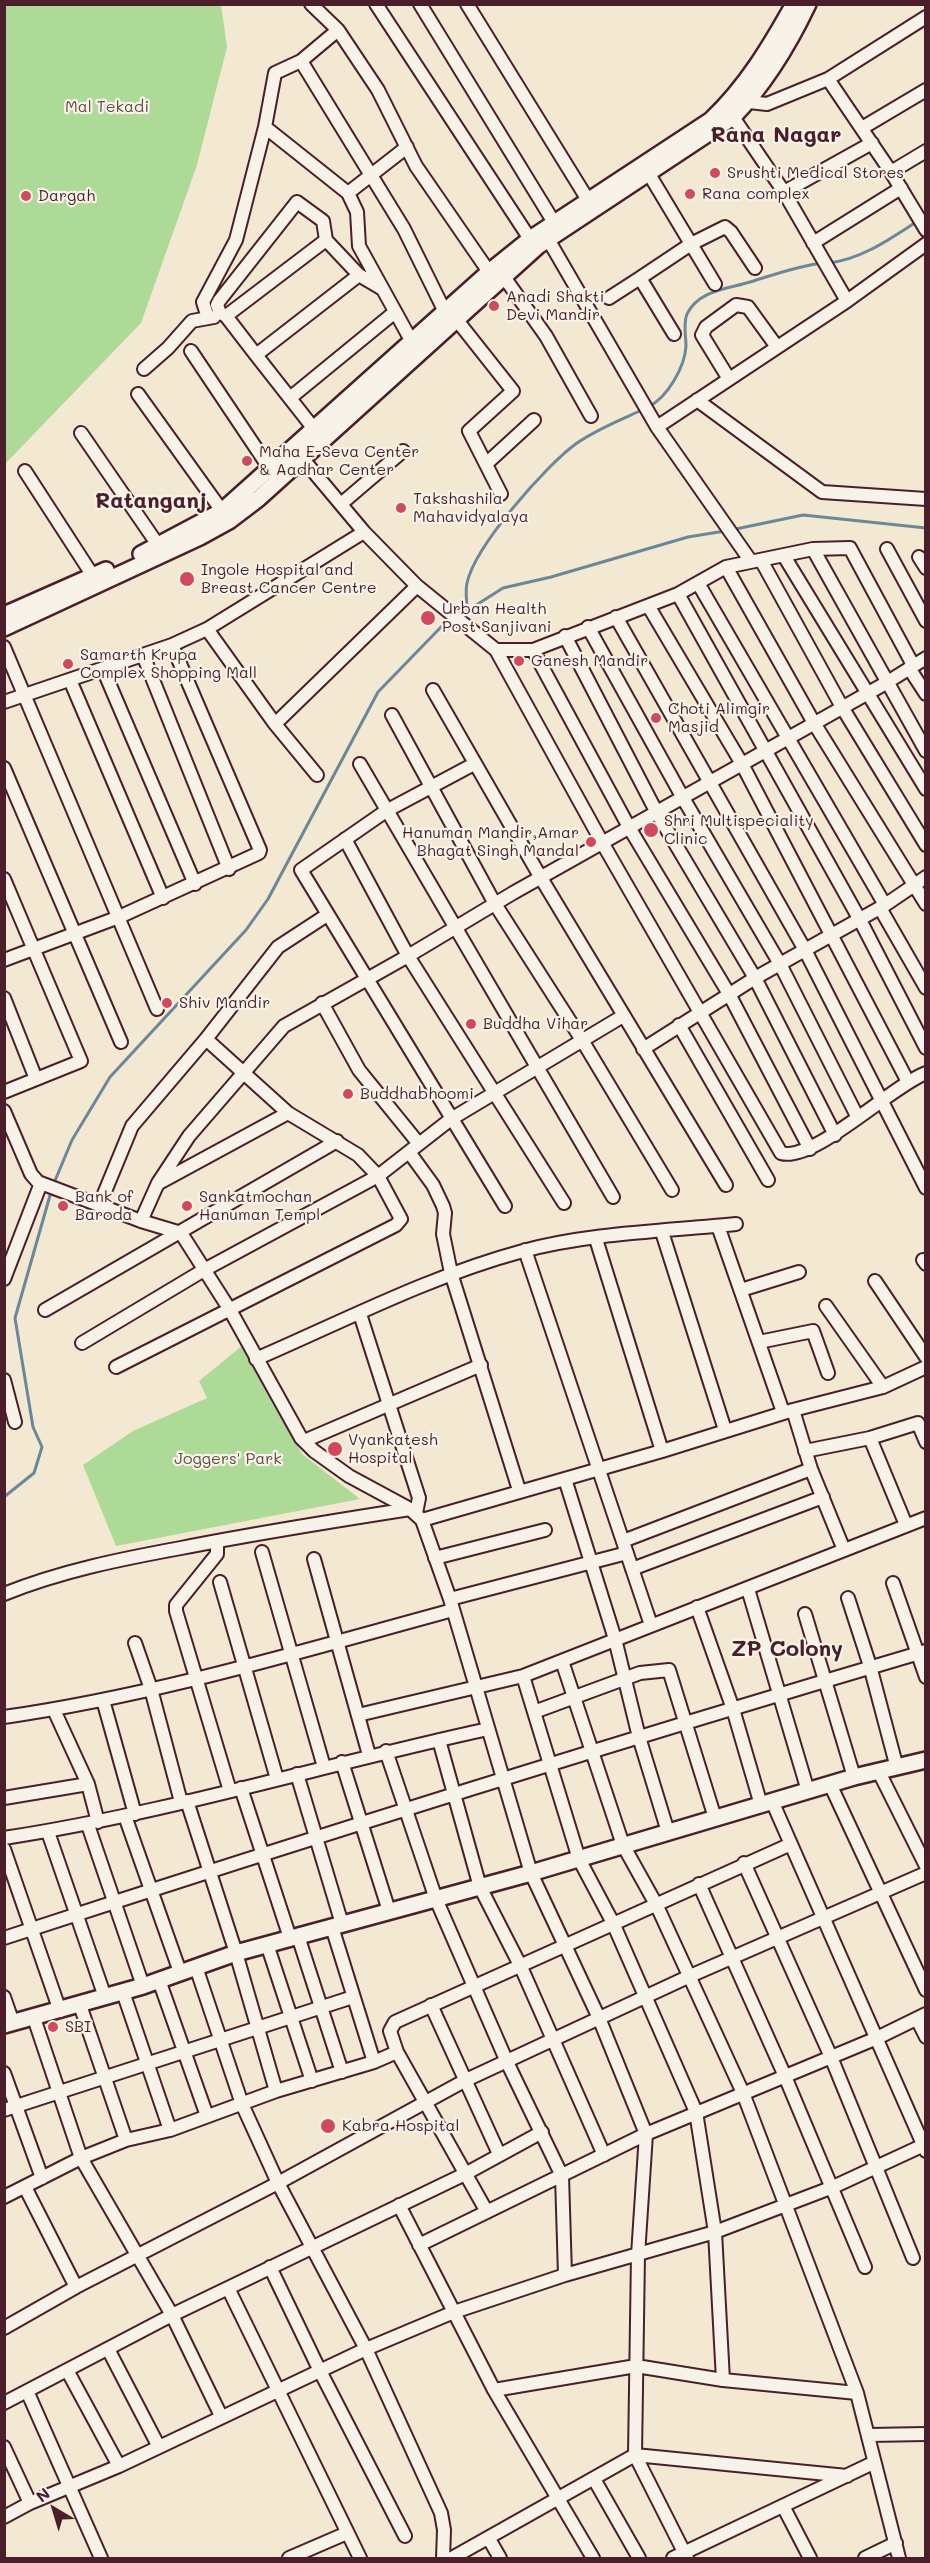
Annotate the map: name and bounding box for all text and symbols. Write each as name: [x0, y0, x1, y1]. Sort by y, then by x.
park label: Mal Tekadi: [65, 97, 149, 117]
district label: Rana Nagar: [710, 122, 842, 148]
place label: Srushti Medical Stores: [727, 163, 904, 183]
marker: Srushti Medical Stores: [708, 166, 722, 180]
place label: Rana complex: [702, 184, 810, 204]
place label: Dargah: [38, 186, 95, 206]
marker: Rana complex: [683, 187, 697, 201]
marker: Dargah: [19, 189, 33, 203]
place label: Anadi Shakti Devi Mandir: [506, 287, 604, 325]
marker: Anadi Shakti Devi Mandir: [487, 299, 501, 313]
place label: Maha E-Seva Center & Aadhar Center: [259, 442, 419, 480]
marker: Maha E-Seva Center & Aadhar Center: [240, 454, 254, 468]
district label: Ratanganj: [95, 488, 207, 514]
place label: Takshashila Mahavidyalaya: [413, 489, 529, 527]
marker: Takshashila Mahavidyalaya: [394, 501, 408, 515]
place label: Ingole Hospital and Breast Cancer Centre: [201, 560, 377, 598]
marker: Ingole Hospital and Breast Cancer Centre: [178, 570, 196, 588]
place label: Urban Health Post Sanjivani: [442, 599, 552, 637]
marker: Urban Health Post Sanjivani: [419, 609, 437, 627]
place label: Samarth Krupa Complex Shopping Mall: [80, 645, 257, 683]
place label: Ganesh Mandir: [531, 651, 648, 671]
marker: Ganesh Mandir: [512, 654, 526, 668]
marker: Samarth Krupa Complex Shopping Mall: [61, 657, 75, 671]
place label: Choti Alimgir Masjid: [668, 699, 770, 737]
marker: Choti Alimgir Masjid: [649, 711, 663, 725]
place label: Shri Multispeciality Clinic: [664, 811, 814, 849]
marker: Shri Multispeciality Clinic: [642, 821, 660, 839]
place label: Hanuman Mandir,Amar Bhagat Singh Mandal: [402, 823, 579, 861]
marker: Hanuman Mandir,Amar Bhagat Singh Mandal: [584, 835, 598, 849]
place label: Shiv Mandir: [179, 993, 270, 1013]
marker: Shiv Mandir: [160, 996, 174, 1010]
place label: Buddha Vihar: [483, 1014, 588, 1034]
marker: Buddha Vihar: [464, 1017, 478, 1031]
place label: Buddhabhoomi: [360, 1084, 474, 1104]
marker: Buddhabhoomi: [341, 1087, 355, 1101]
place label: Bank of Baroda: [75, 1187, 133, 1225]
place label: Sankatmochan Hanuman Templ: [199, 1187, 320, 1225]
marker: Bank of Baroda: [56, 1199, 70, 1213]
marker: Sankatmochan Hanuman Templ: [180, 1199, 194, 1213]
place label: Vyankatesh Hospital: [348, 1430, 438, 1468]
marker: Vyankatesh Hospital: [326, 1440, 344, 1458]
park label: Joggers' Park: [174, 1449, 282, 1469]
district label: ZP Colony: [731, 1636, 843, 1662]
place label: SBI: [65, 2017, 91, 2037]
marker: SBI: [46, 2020, 60, 2034]
place label: Kabra Hospital: [342, 2116, 459, 2136]
marker: Kabra Hospital: [319, 2117, 337, 2135]
north arrow: [24, 2479, 84, 2539]
text: N: [31, 2482, 54, 2506]

